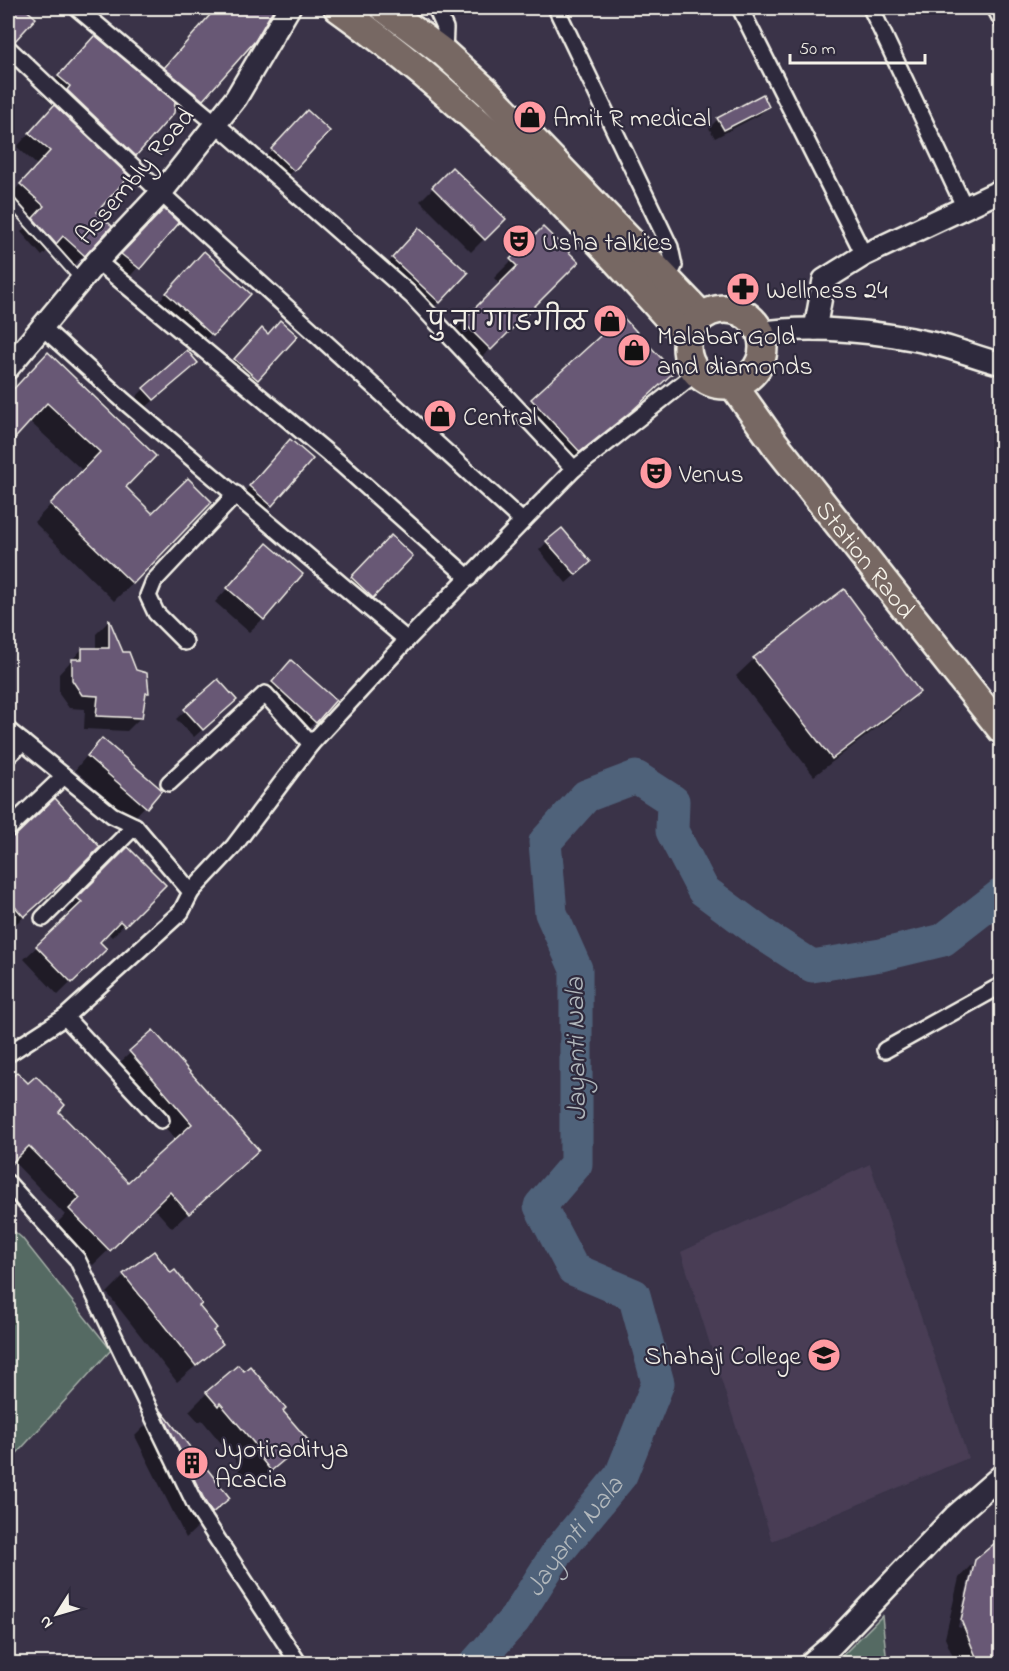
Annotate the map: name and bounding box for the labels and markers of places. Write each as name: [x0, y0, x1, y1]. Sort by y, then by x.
shop icon: Amit R medical: [512, 99, 548, 135]
place label: Amit R medical: [553, 101, 711, 139]
theatre icon: Usha talkies: [501, 223, 537, 259]
place label: Usha talkies: [542, 225, 673, 263]
pharmacy icon: Wellness 24: [725, 271, 761, 307]
place label: Wellness 24: [766, 273, 888, 311]
place label: पु ना गाडगीळ: [425, 301, 589, 343]
shop icon: पु ना गाडगीळ: [592, 303, 628, 339]
place label: Malabar Gold and diamonds: [657, 319, 813, 387]
shop icon: Malabar Gold and diamonds: [616, 332, 652, 368]
shop icon: Central: [422, 398, 458, 434]
place label: Central: [463, 400, 537, 438]
theatre icon: Venus: [638, 455, 674, 491]
place label: Venus: [678, 457, 744, 495]
school or university icon: Shahaji College: [806, 1337, 842, 1373]
place label: Shahaji College: [644, 1339, 801, 1377]
place label: Jyotiraditya Acacia: [215, 1432, 348, 1500]
building icon: Jyotiraditya Acacia: [174, 1445, 210, 1481]

